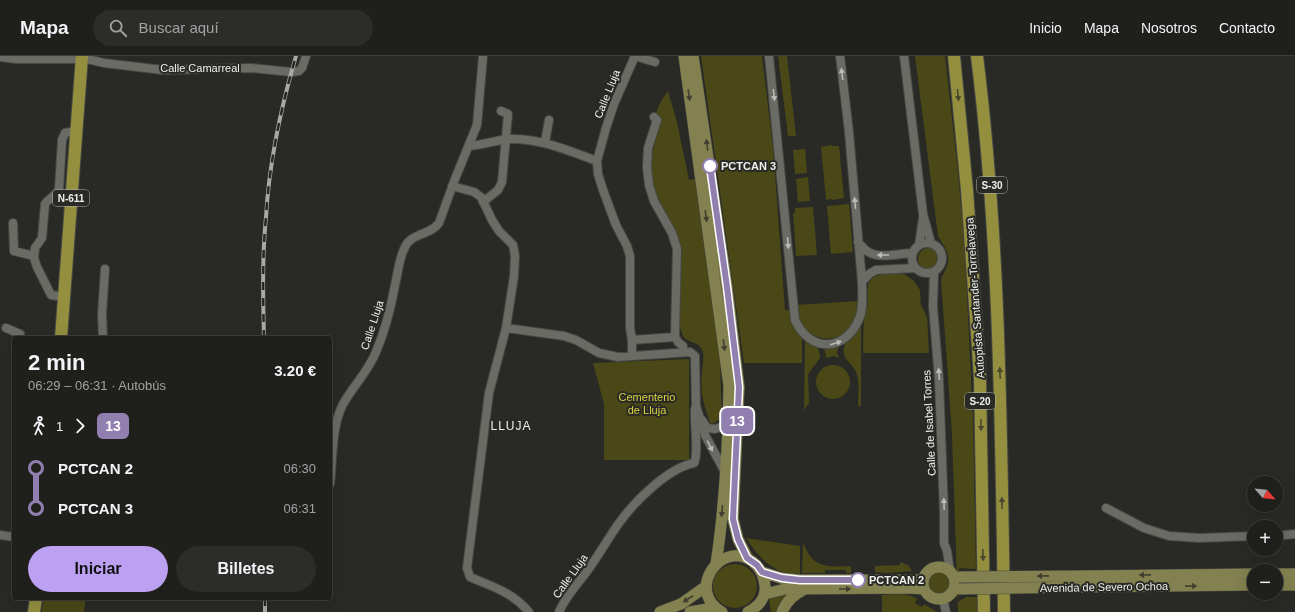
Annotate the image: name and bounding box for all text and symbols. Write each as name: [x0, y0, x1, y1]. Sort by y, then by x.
search box: [93, 10, 373, 46]
text: Mapa: [20, 17, 69, 38]
icon: search: [107, 17, 129, 39]
text: Buscar aquí: [139, 19, 219, 36]
text: Inicio: [1029, 20, 1062, 36]
text: Mapa: [1084, 20, 1119, 36]
text: Nosotros: [1141, 20, 1197, 36]
text: Contacto: [1219, 20, 1275, 36]
street label: Calle Camarreal: [160, 62, 240, 74]
street label: Calle Lluja: [592, 67, 623, 120]
one-way arrow: [839, 68, 845, 80]
one-way arrow: [686, 88, 692, 101]
one-way arrow: [771, 89, 777, 101]
one-way arrow: [955, 89, 962, 101]
one-way arrow: [704, 139, 710, 151]
marker: PCTCAN 3: [702, 158, 718, 174]
place label: PCTCAN 3: [721, 160, 776, 172]
road number: S-30: [977, 177, 1007, 193]
road number: N-611: [53, 190, 89, 206]
one-way arrow: [852, 197, 858, 209]
one-way arrow: [703, 210, 709, 222]
street label: Autopista Santander-Torrelavega: [963, 216, 987, 379]
one-way arrow: [784, 237, 791, 249]
one-way arrow: [876, 252, 889, 258]
street label: Calle Lluja: [358, 298, 386, 351]
one-way arrow: [721, 339, 727, 351]
one-way arrow: [830, 340, 842, 346]
text: 2 min: [28, 350, 85, 375]
text: 3.20 €: [274, 362, 316, 379]
one-way arrow: [997, 366, 1003, 379]
one-way arrow: [935, 368, 942, 380]
street label: Calle de Isabel Torres: [920, 369, 938, 476]
text: 06:29 – 06:31 · Autobús: [28, 378, 166, 393]
park label: Cementerio de Lluja: [619, 391, 675, 416]
road number: S-20: [965, 393, 995, 409]
line badge: 13: [719, 408, 755, 434]
text: 13: [729, 413, 745, 429]
icon: walk: [28, 415, 50, 437]
icon: forward: [69, 415, 91, 437]
text: 13: [105, 418, 121, 434]
text: 1: [56, 419, 63, 434]
district label: LLUJA: [490, 419, 532, 433]
one-way arrow: [978, 419, 984, 432]
one-way arrow: [707, 440, 714, 452]
text: PCTCAN 2: [58, 460, 133, 477]
text: 06:30: [283, 461, 316, 476]
north arrow: [1247, 476, 1283, 512]
map controls: [1247, 476, 1283, 600]
one-way arrow: [999, 496, 1005, 509]
one-way arrow: [940, 498, 947, 510]
text: PCTCAN 3: [58, 500, 133, 517]
text: 06:31: [283, 501, 316, 516]
one-way arrow: [719, 505, 726, 517]
button: +: [1247, 520, 1283, 556]
button: Iniciar: [28, 546, 168, 592]
button: Billetes: [176, 546, 316, 592]
one-way arrow: [980, 549, 986, 562]
street label: Calle Lluja: [550, 551, 590, 600]
button: −: [1247, 564, 1283, 600]
marker: PCTCAN 2: [850, 572, 866, 588]
one-way arrow: [1138, 572, 1151, 578]
one-way arrow: [1037, 573, 1049, 580]
place label: PCTCAN 2: [869, 574, 924, 586]
street label: Avenida de Severo Ochoa: [1040, 580, 1169, 594]
one-way arrow: [1185, 583, 1198, 589]
one-way arrow: [839, 586, 852, 592]
one-way arrow: [683, 595, 693, 603]

